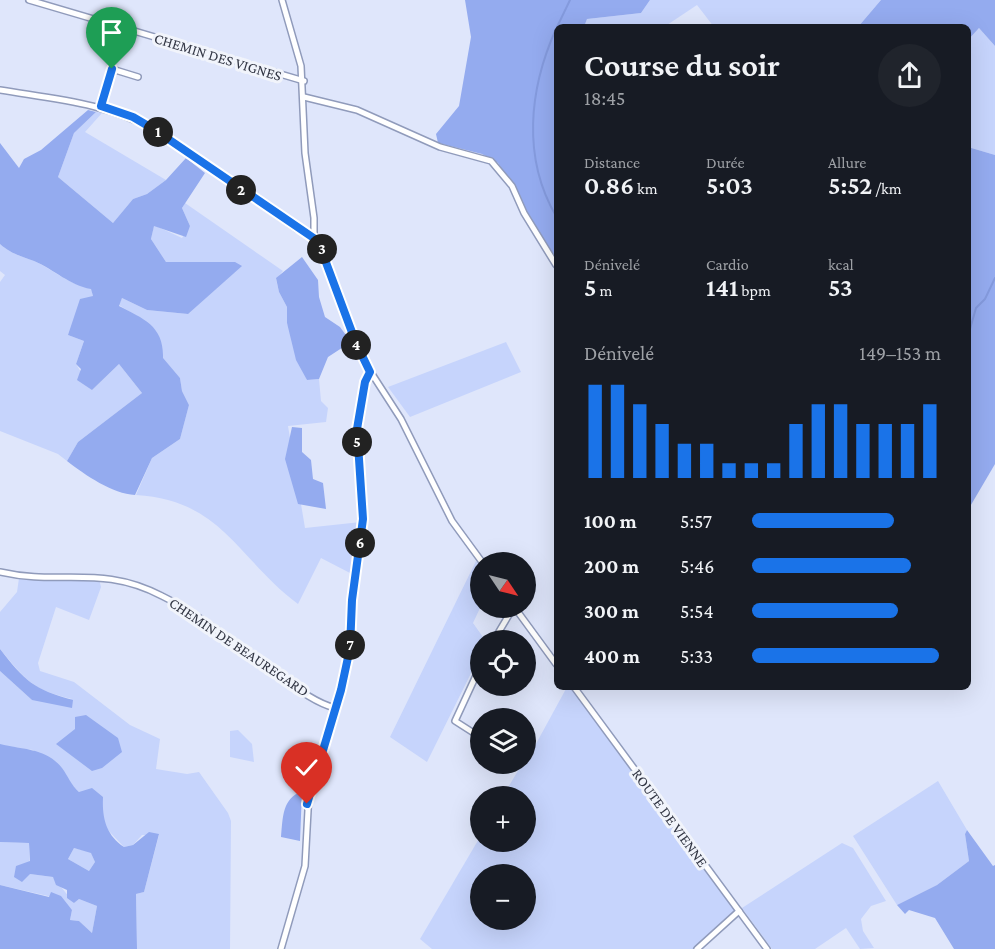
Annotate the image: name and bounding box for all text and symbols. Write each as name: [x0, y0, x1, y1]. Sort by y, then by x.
pin: [86, 7, 137, 69]
icon: arrive: [95, 16, 128, 49]
street label: CHEMIN DES VIGNES: [152, 30, 284, 84]
button: share: [878, 44, 941, 107]
text: Course du soir: [584, 46, 780, 83]
text: 18:45: [584, 87, 626, 109]
pin: 1: [143, 117, 173, 147]
text: 1: [155, 123, 161, 140]
text: Distance: [584, 154, 640, 171]
text: Durée: [706, 154, 745, 171]
text: Allure: [828, 154, 866, 171]
text: 0.86: [584, 171, 634, 200]
text: 5:03: [706, 171, 753, 200]
text: 5:52: [828, 171, 872, 200]
pin: 2: [226, 175, 256, 205]
text: km: [634, 180, 658, 197]
text: /km: [872, 180, 901, 197]
text: 2: [237, 181, 245, 198]
pin: 3: [307, 234, 337, 264]
text: 3: [318, 240, 326, 257]
text: Dénivelé: [584, 256, 640, 273]
text: Cardio: [706, 256, 749, 273]
text: kcal: [828, 256, 854, 273]
text: 5: [584, 273, 597, 302]
text: 141: [706, 273, 738, 302]
text: 53: [828, 273, 853, 302]
text: m: [597, 282, 612, 299]
text: bpm: [738, 282, 771, 299]
pin: 4: [341, 330, 371, 360]
text: 4: [352, 336, 360, 353]
text: Dénivelé: [584, 342, 654, 364]
text: 149–153 m: [859, 342, 941, 364]
pin: 5: [342, 427, 372, 457]
text: 5: [353, 433, 361, 450]
text: 100 m: [584, 510, 637, 532]
text: 5:57: [680, 510, 712, 532]
pin: 6: [345, 528, 375, 558]
text: 6: [356, 534, 364, 551]
north arrow: [470, 552, 536, 618]
map controls: [470, 552, 536, 930]
text: 200 m: [584, 555, 639, 577]
text: 5:46: [680, 555, 714, 577]
street label: CHEMIN DE BEAUREGARD: [166, 594, 312, 700]
text: 300 m: [584, 600, 639, 622]
text: 5:54: [680, 600, 714, 622]
pin: 7: [335, 630, 365, 660]
button: locate: [470, 630, 536, 696]
text: 7: [346, 636, 354, 653]
text: 400 m: [584, 645, 640, 667]
text: 5:33: [680, 645, 713, 667]
button: layers: [470, 708, 536, 774]
pin: [281, 742, 332, 804]
icon: check: [290, 751, 323, 784]
street label: ROUTE DE VIENNE: [629, 766, 711, 870]
button: +: [470, 786, 536, 852]
button: −: [470, 864, 536, 930]

